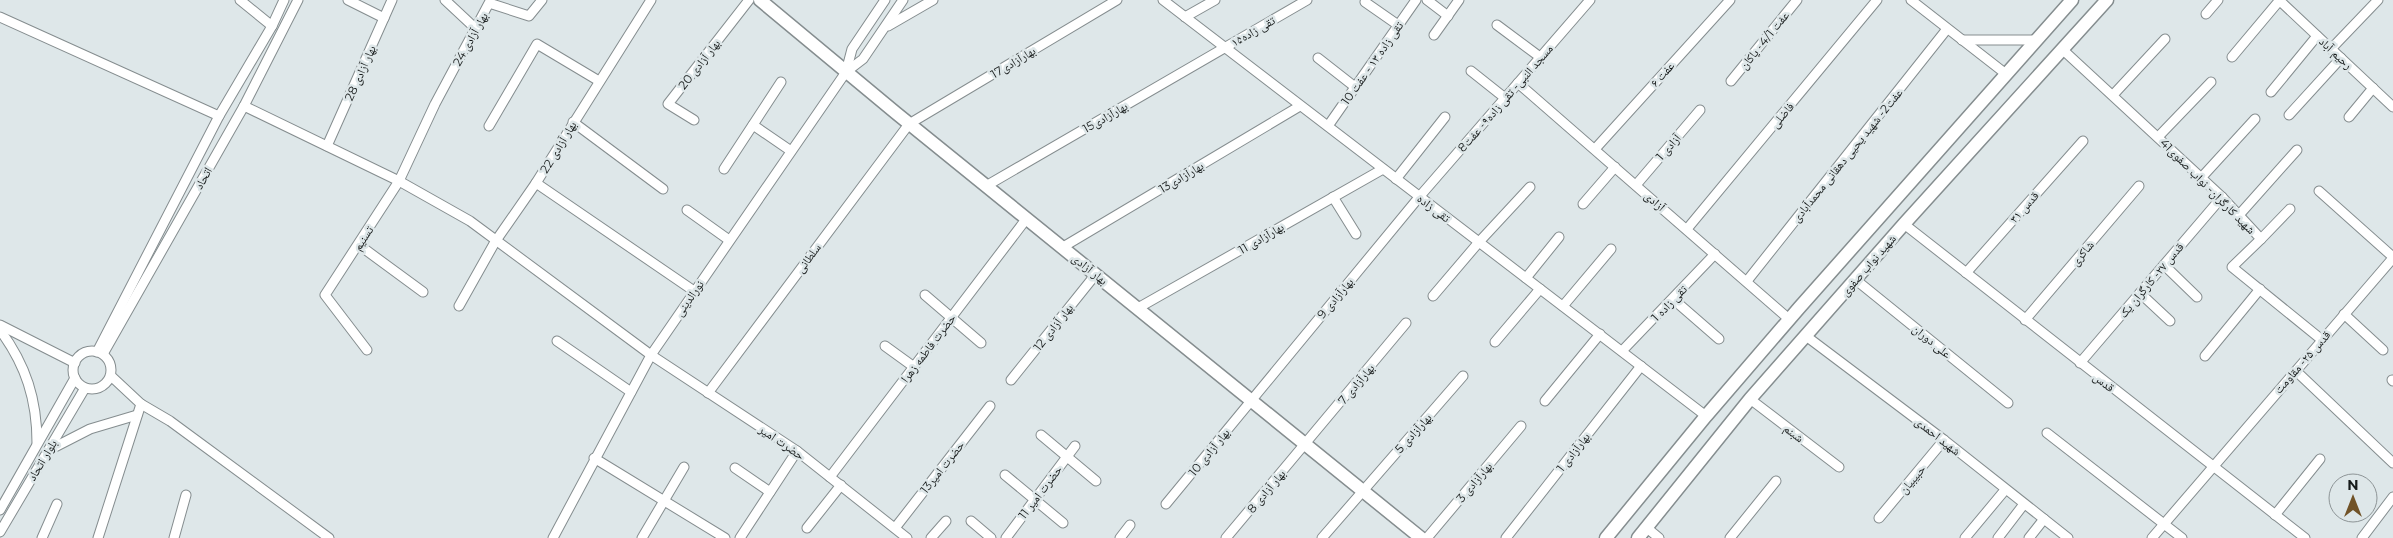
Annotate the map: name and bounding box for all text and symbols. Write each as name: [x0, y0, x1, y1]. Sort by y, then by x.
street label: عفت 4/1- پاکان: [1736, 8, 1792, 72]
street label: بهار آزادی 24: [449, 10, 491, 69]
street label: تقی زاده۱۵: [1228, 12, 1278, 50]
street label: تقی زاده ۱۳ - عفت 10: [1338, 18, 1407, 108]
street label: رحیم آباد: [2315, 34, 2356, 73]
street label: بهار آزادی 20: [675, 36, 723, 92]
street label: مسجد النبی- تقی زاده۹- عفت8: [1454, 41, 1556, 155]
street label: بهار آزادی 28: [341, 43, 379, 103]
street label: بهارآزادی17: [988, 43, 1038, 82]
street label: عفت ۶: [1647, 58, 1677, 90]
street label: عفت2- شهید یحیی دهقانی محمدآبادی: [1788, 85, 1906, 225]
street label: بهارآزادی15: [1080, 98, 1130, 136]
street label: فاضلی: [1767, 99, 1797, 131]
street label: بهار آزادی 22: [537, 118, 580, 176]
street label: آزادی 1: [1652, 130, 1684, 163]
street label: شهید کارگران- نواب صفوی41: [2157, 135, 2259, 237]
street label: بهارآزادی13: [1156, 158, 1206, 196]
street label: اتحاد: [191, 164, 215, 192]
street label: آزادی: [1642, 188, 1669, 215]
street label: قدس ۳۱: [2006, 188, 2042, 226]
street label: تقی زاده: [1415, 191, 1454, 226]
street label: بهارآزادی 11: [1236, 219, 1287, 257]
street label: تسنیم: [350, 223, 378, 254]
street label: شهید نواب صفوی: [1837, 231, 1899, 299]
street label: شاکری: [2067, 237, 2097, 269]
street label: قدس ۲۷- کارگران یک: [2115, 239, 2187, 321]
street label: سلطانی: [792, 240, 824, 276]
street label: بهار آزادی: [1069, 250, 1111, 288]
street label: بهارآزادی 9: [1314, 275, 1357, 322]
street label: نورالدینی: [671, 277, 707, 319]
street label: تقی زاده 1: [1648, 281, 1690, 324]
street label: بهار آزادی 12: [1030, 300, 1076, 354]
street label: حضرت فاطمه زهرا: [897, 310, 959, 385]
street label: علی دوران: [1910, 321, 1954, 361]
street label: قدس ۲۵- مقاومت: [2271, 327, 2333, 397]
street label: بهارآزادی 7: [1335, 361, 1378, 408]
street label: قدس: [2090, 369, 2118, 395]
street label: بهارآزادی 5: [1391, 410, 1435, 456]
street label: شهید احمدی: [1912, 413, 1964, 459]
street label: حضرت امیر: [755, 421, 808, 463]
street label: شبنم: [1780, 421, 1807, 446]
street label: بهار آزادی 10: [1185, 425, 1233, 479]
street label: بهارآزادی 1: [1553, 429, 1593, 475]
street label: بلوار اتحاد: [24, 437, 60, 484]
street label: حضرت امیر13: [917, 437, 968, 497]
street label: بهارآزادی 3: [1453, 459, 1496, 506]
street label: حبیبیان: [1896, 461, 1929, 497]
street label: حضرت امیر 11: [1015, 462, 1065, 522]
street label: بهار آزادی 8: [1243, 466, 1289, 516]
north arrow: [2328, 473, 2378, 523]
text: N: [2347, 476, 2359, 494]

